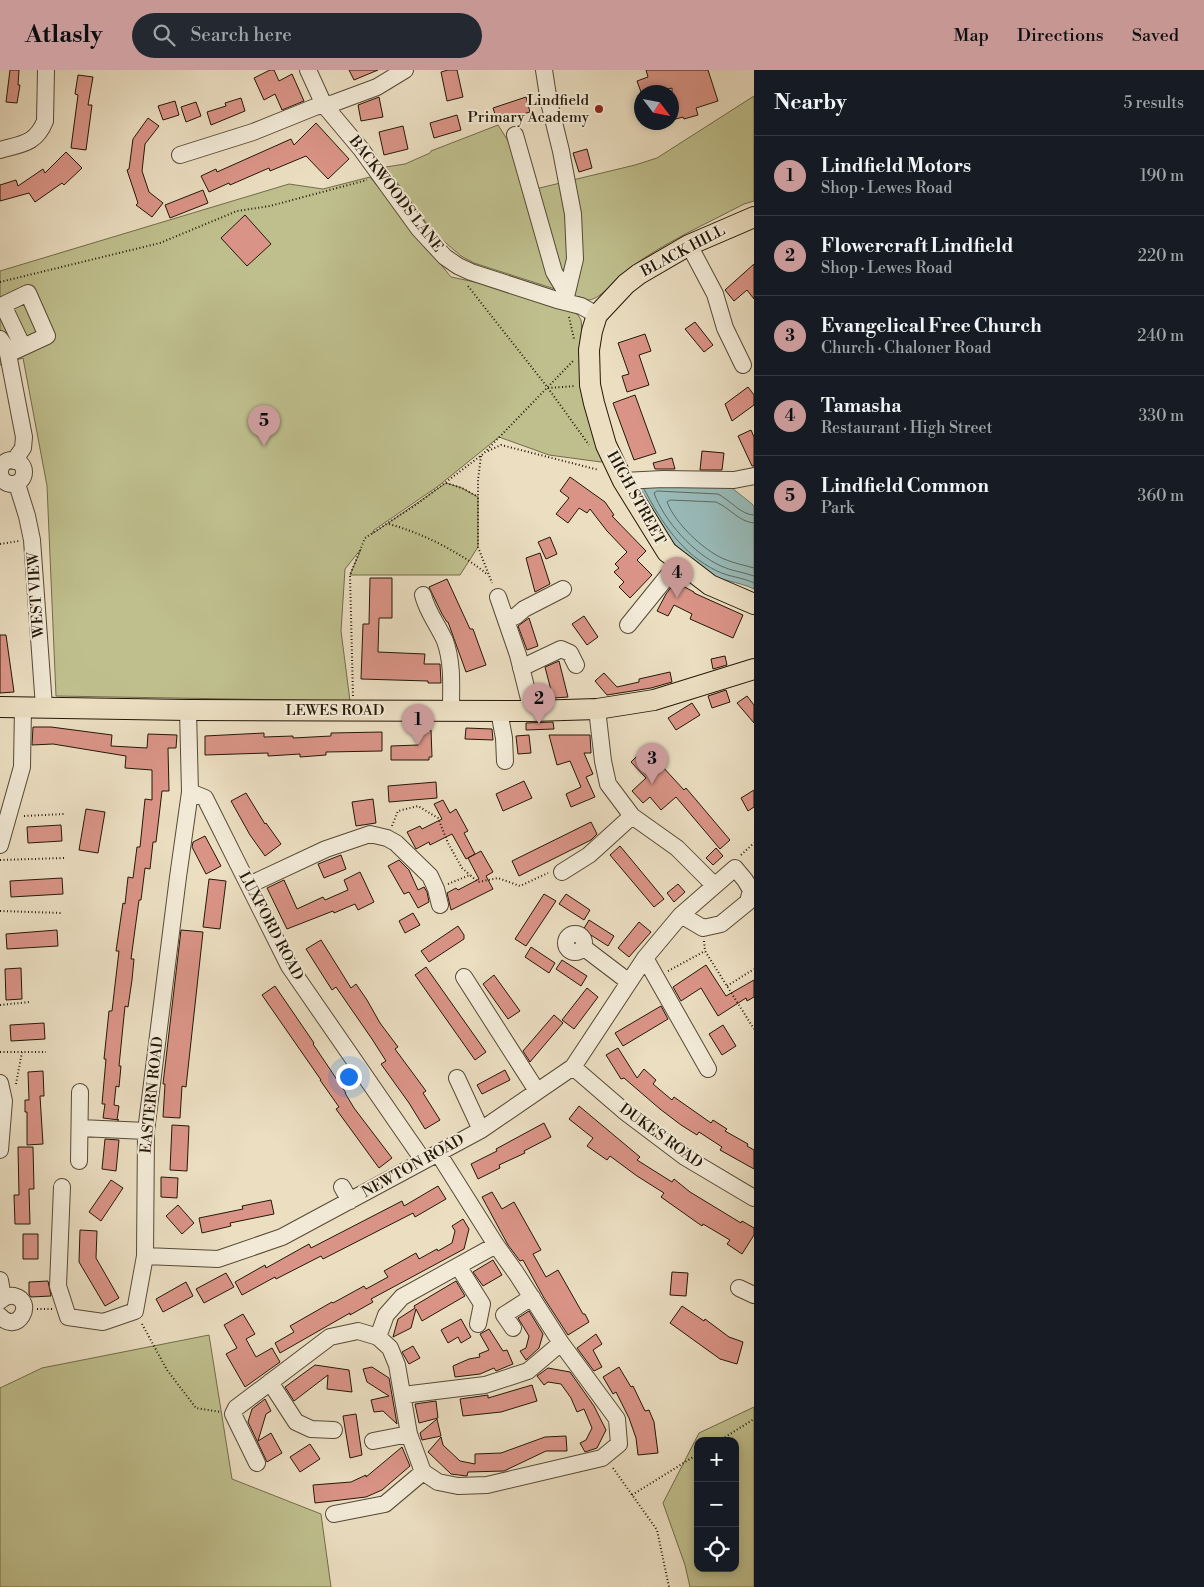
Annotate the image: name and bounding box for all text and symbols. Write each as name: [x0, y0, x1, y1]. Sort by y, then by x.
search box: [132, 13, 482, 58]
text: Atlasly: [25, 20, 102, 50]
icon: search: [150, 21, 178, 49]
text: Search here: [190, 23, 292, 47]
text: Map: [953, 24, 989, 47]
text: Directions: [1017, 24, 1104, 47]
text: Saved: [1132, 24, 1179, 47]
north arrow: [634, 85, 679, 130]
text: Nearby: [774, 90, 847, 116]
place label: Lindfield Primary Academy: [467, 91, 590, 127]
text: 5 results: [1123, 93, 1184, 113]
marker: Lindfield Primary Academy: [593, 103, 605, 115]
street label: BACKWOODS LANE: [344, 131, 447, 256]
text: Lindfield Motors: [821, 154, 971, 178]
text: 1: [786, 166, 794, 186]
text: 190 m: [1140, 166, 1184, 186]
text: Shop · Lewes Road: [821, 178, 952, 198]
street label: BLACK HILL: [637, 221, 728, 282]
text: Flowercraft Lindfield: [821, 234, 1014, 258]
text: 2: [785, 246, 795, 266]
text: 220 m: [1138, 246, 1184, 266]
text: Shop · Lewes Road: [821, 258, 952, 278]
text: Evangelical Free Church: [821, 314, 1042, 338]
text: 3: [785, 326, 795, 346]
text: 240 m: [1137, 326, 1184, 346]
text: Church · Chaloner Road: [821, 338, 991, 358]
text: Tamasha: [821, 394, 901, 418]
pin: 5: [248, 405, 280, 446]
text: 4: [785, 406, 795, 426]
text: 330 m: [1138, 406, 1184, 426]
text: Restaurant · High Street: [821, 418, 992, 438]
street label: HIGH STREET: [602, 448, 670, 549]
text: Lindfield Common: [821, 474, 989, 498]
text: 5: [785, 486, 795, 506]
text: 360 m: [1138, 486, 1184, 506]
text: Park: [821, 498, 854, 518]
street label: WEST VIEW: [23, 551, 49, 640]
pin: 4: [661, 557, 693, 598]
pin: 2: [523, 683, 555, 724]
street label: LEWES ROAD: [286, 701, 384, 720]
pin: 1: [402, 704, 434, 745]
pin: 3: [636, 743, 668, 784]
street label: LUXFORD ROAD: [234, 868, 308, 984]
street label: EASTERN ROAD: [136, 1035, 168, 1155]
your location: [336, 1064, 362, 1090]
street label: DUKES ROAD: [616, 1099, 706, 1173]
street label: NEWTON ROAD: [358, 1130, 468, 1202]
map controls: [694, 1437, 739, 1572]
button: +: [694, 1437, 739, 1482]
button: −: [694, 1482, 739, 1527]
button: locate: [694, 1527, 739, 1572]

